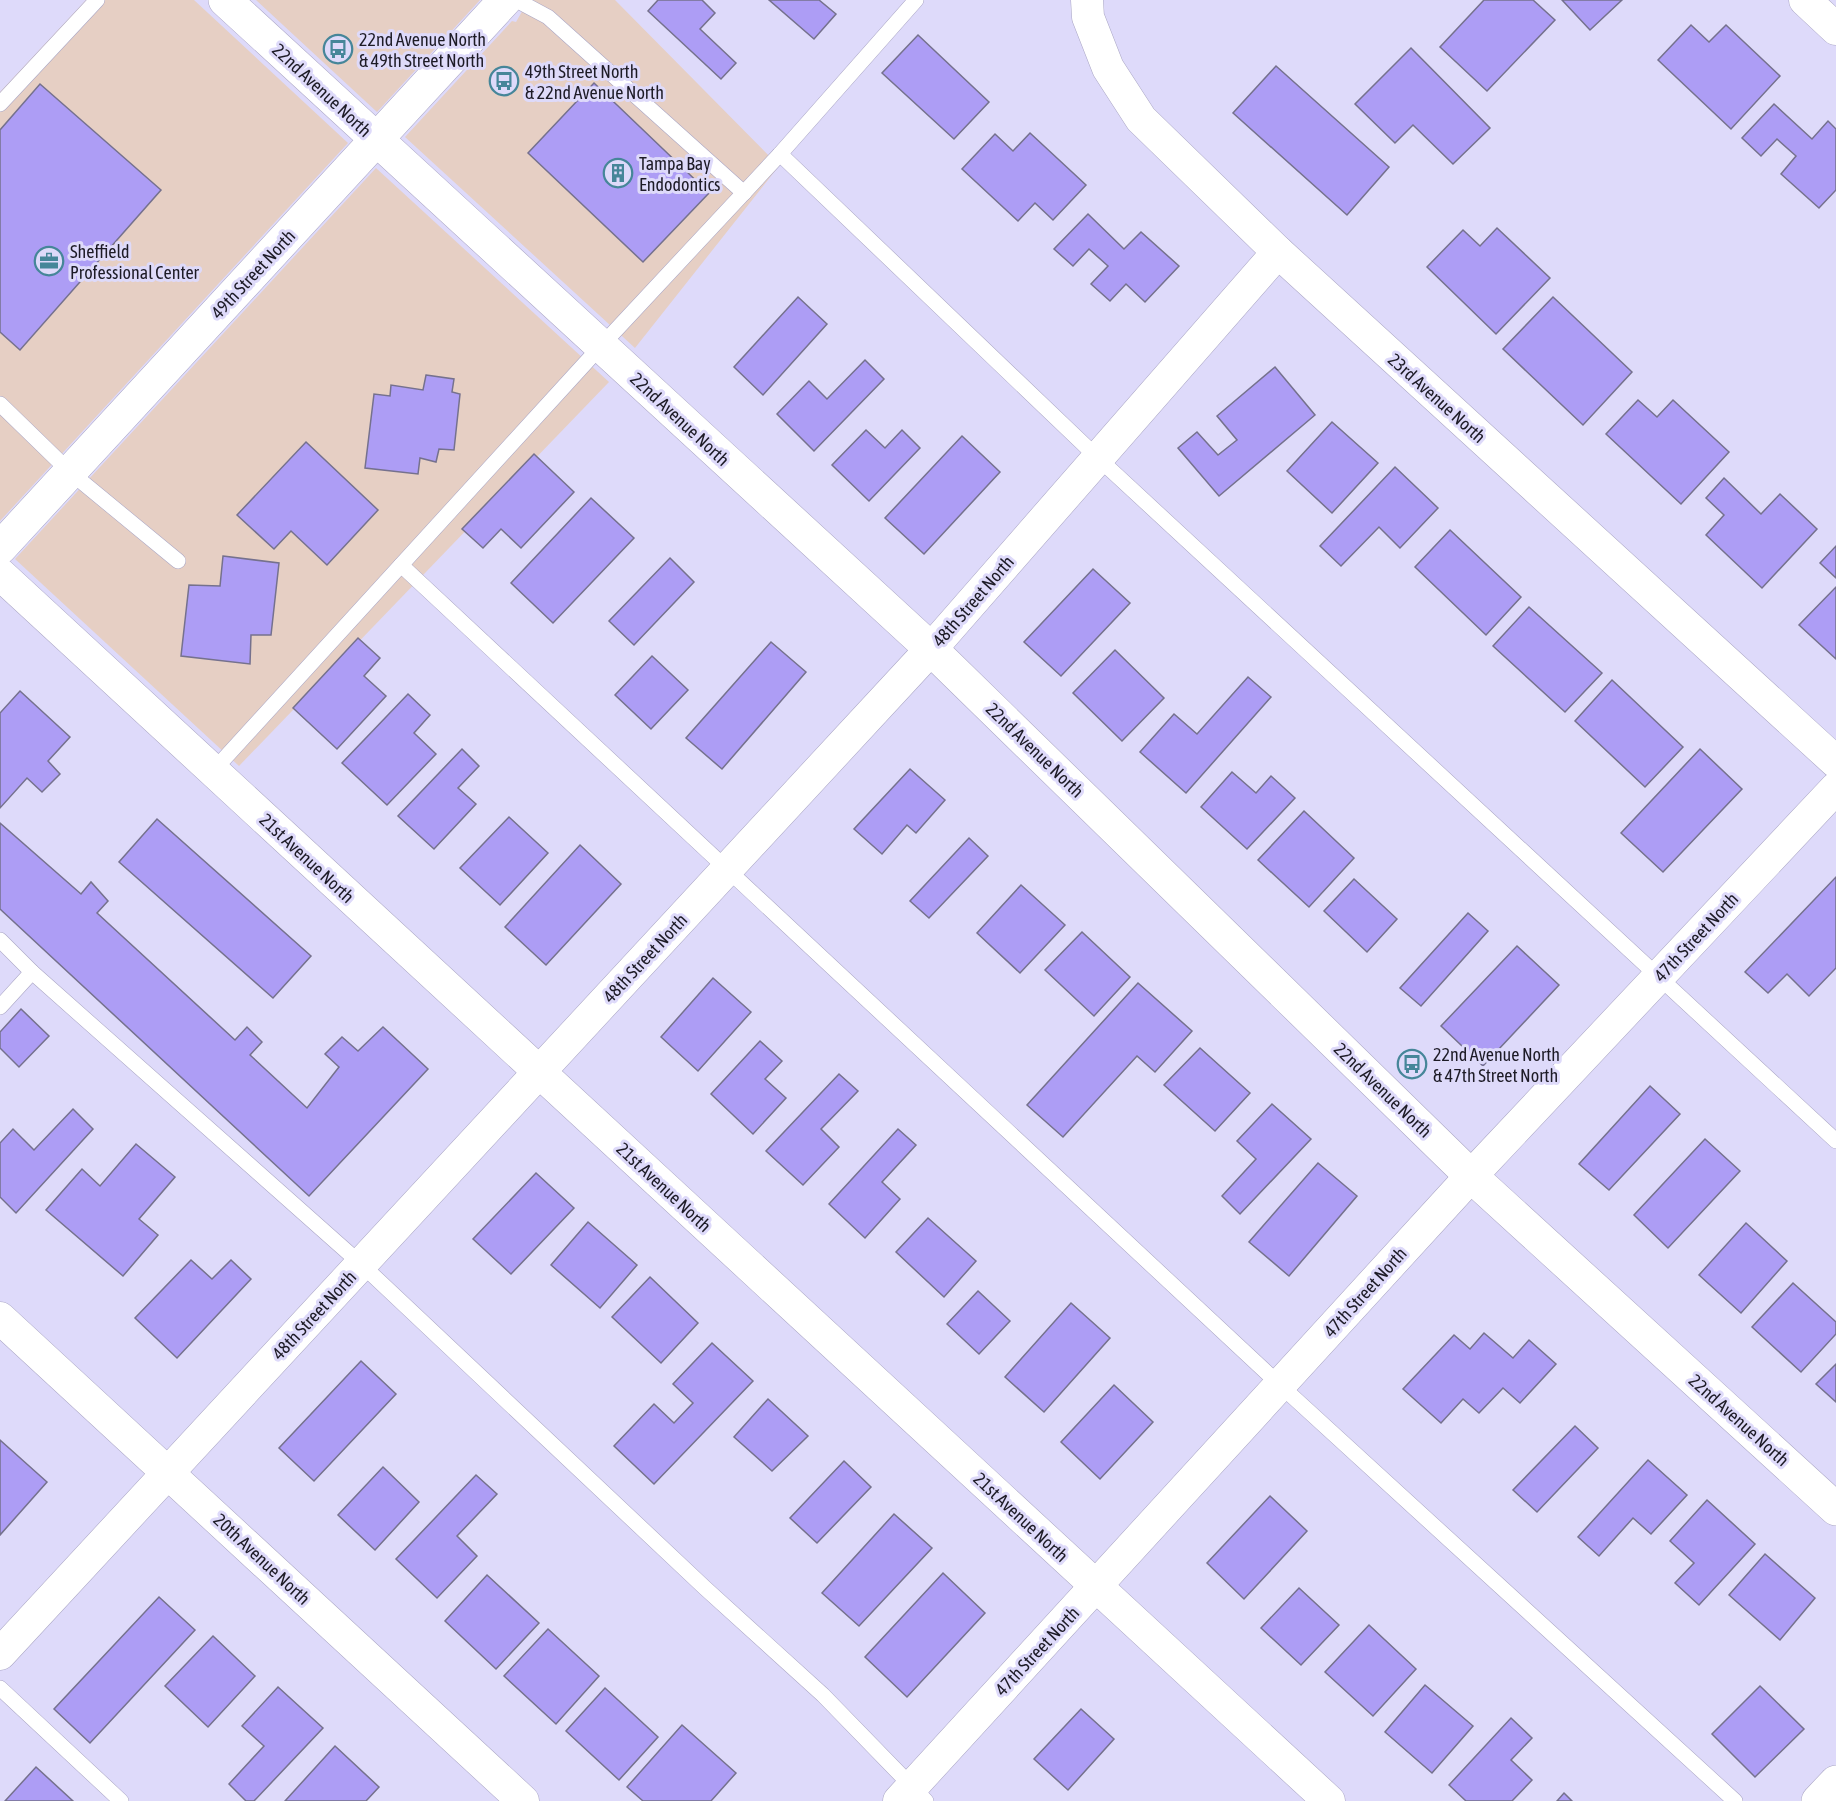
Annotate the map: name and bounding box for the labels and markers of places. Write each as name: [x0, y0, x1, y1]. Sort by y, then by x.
place label: 22nd Avenue North & 49th Street North: [359, 29, 486, 71]
bus stop icon: 22nd Avenue North & 49th Street North: [322, 33, 354, 65]
place label: 49th Street North & 22nd Avenue North: [525, 61, 664, 103]
bus stop icon: 49th Street North & 22nd Avenue North: [488, 65, 520, 97]
place label: Tampa Bay Endodontics: [639, 153, 720, 195]
building icon: Tampa Bay Endodontics: [602, 157, 634, 189]
place label: Sheffield Professional Center: [70, 241, 200, 283]
office icon: Sheffield Professional Center: [33, 245, 65, 277]
place label: 22nd Avenue North & 47th Street North: [1433, 1044, 1560, 1086]
bus stop icon: 22nd Avenue North & 47th Street North: [1396, 1048, 1428, 1080]

